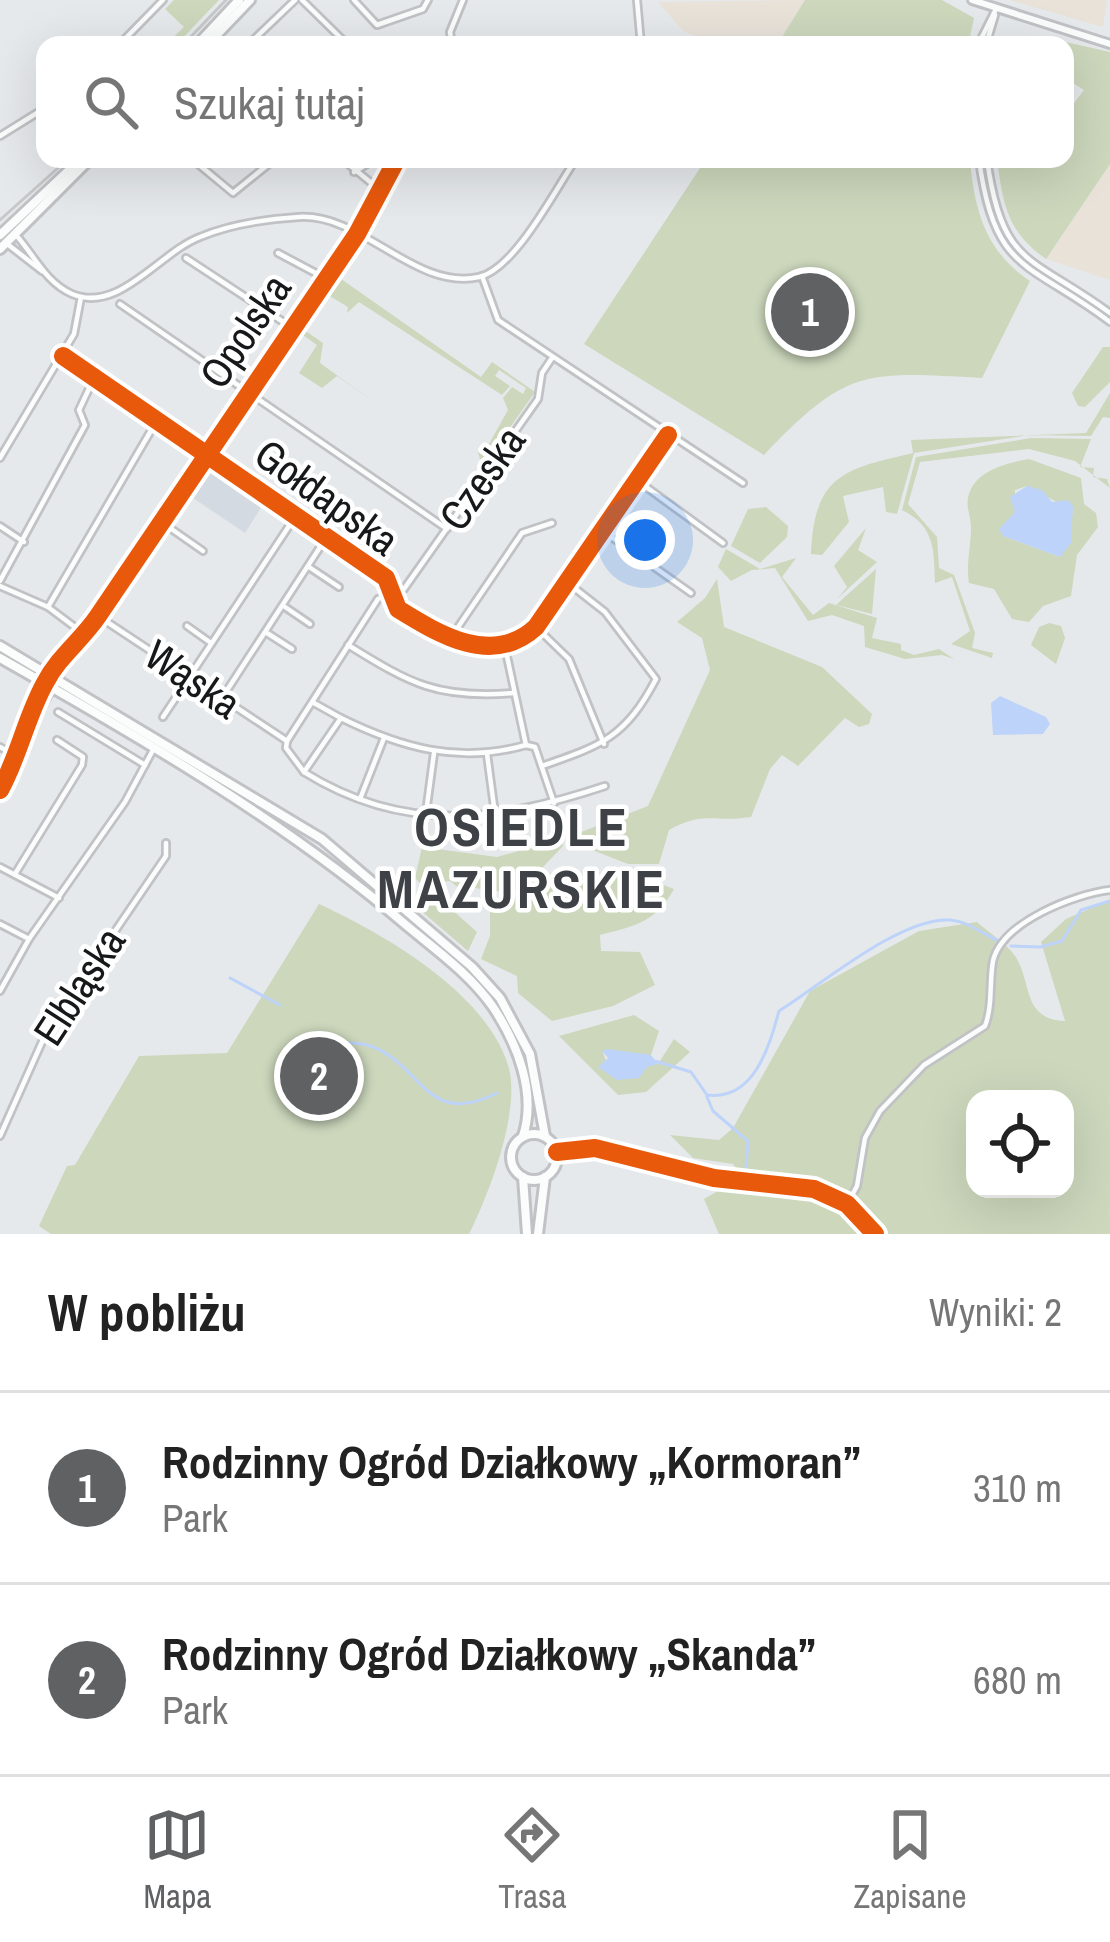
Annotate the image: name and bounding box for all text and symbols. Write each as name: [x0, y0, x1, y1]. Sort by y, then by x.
search box: [36, 36, 1074, 168]
icon: search: [78, 69, 144, 135]
text: Szukaj tutaj: [174, 72, 365, 133]
street label: Opolska: [186, 263, 304, 399]
pin: 1: [771, 267, 849, 357]
street label: Czeska: [426, 415, 538, 541]
street label: Gołdapska: [244, 426, 410, 568]
your location: [615, 510, 675, 570]
street label: Wąska: [134, 627, 252, 731]
district label: OSIEDLE MAZURSKIE: [377, 790, 667, 925]
street label: Elbląska: [20, 916, 138, 1056]
pin: 2: [280, 1031, 358, 1121]
map controls: [966, 1090, 1074, 1198]
button: locate: [966, 1090, 1074, 1198]
text: W pobliżu: [48, 1278, 245, 1347]
text: Wyniki: 2: [929, 1286, 1062, 1338]
text: Rodzinny Ogród Działkowy „Kormoran”: [162, 1431, 861, 1492]
text: 1: [78, 1462, 96, 1514]
text: 310 m: [973, 1462, 1062, 1514]
text: Park: [162, 1492, 228, 1544]
text: Rodzinny Ogród Działkowy „Skanda”: [162, 1623, 816, 1684]
text: 2: [78, 1654, 96, 1706]
text: 680 m: [973, 1654, 1062, 1706]
text: Park: [162, 1684, 228, 1736]
tab: Mapa: [144, 1802, 211, 1918]
tab: Trasa: [498, 1802, 567, 1918]
tab: Zapisane: [854, 1802, 966, 1918]

